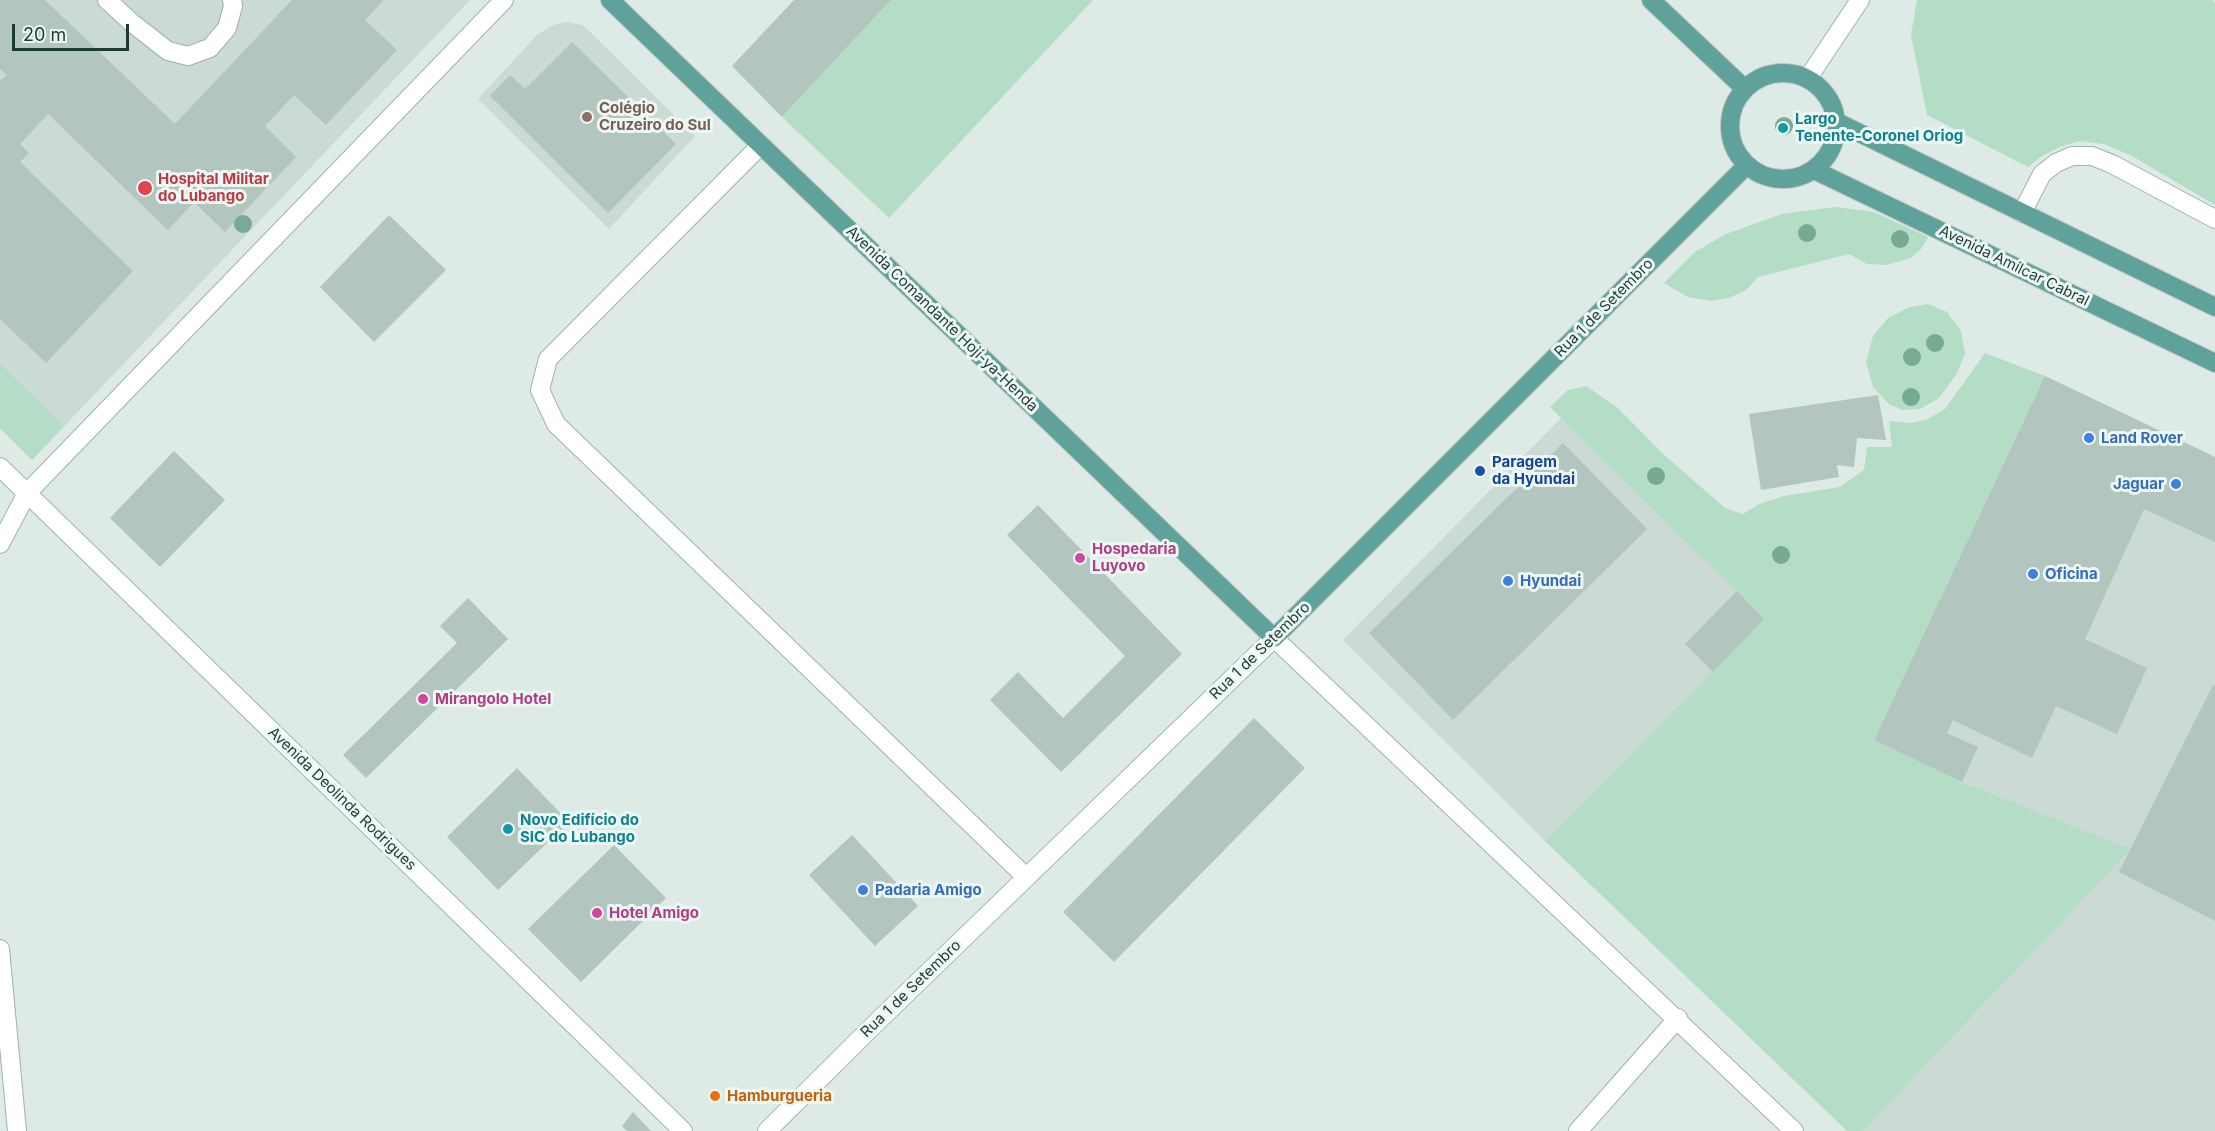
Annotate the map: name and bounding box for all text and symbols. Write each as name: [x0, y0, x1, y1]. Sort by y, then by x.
scale bar: [15, 12, 132, 50]
text: 20 m: [23, 24, 66, 45]
place label: Colégio Cruzeiro do Sul: [599, 99, 711, 134]
marker: Colégio Cruzeiro do Sul: [580, 110, 594, 124]
place label: Largo Tenente-Coronel Oriog: [1795, 110, 1963, 145]
marker: Largo Tenente-Coronel Oriog: [1776, 121, 1790, 135]
place label: Hospital Militar do Lubango: [158, 170, 269, 205]
marker: Hospital Militar do Lubango: [136, 179, 154, 197]
street label: Avenida Comandante Hoji-ya-Henda: [842, 222, 1042, 416]
street label: Avenida Amílcar Cabral: [1936, 222, 2092, 310]
street label: Rua 1 de Setembro: [1551, 255, 1657, 361]
place label: Land Rover: [2101, 429, 2183, 447]
marker: Land Rover: [2082, 431, 2096, 445]
place label: Paragem da Hyundai: [1492, 453, 1575, 488]
marker: Paragem da Hyundai: [1473, 464, 1487, 478]
place label: Jaguar: [2113, 475, 2164, 493]
marker: Jaguar: [2169, 477, 2183, 491]
place label: Hospedaria Luyovo: [1092, 540, 1176, 575]
marker: Hospedaria Luyovo: [1073, 551, 1087, 565]
place label: Oficina: [2045, 565, 2098, 583]
marker: Oficina: [2026, 567, 2040, 581]
place label: Hyundai: [1520, 572, 1581, 590]
marker: Hyundai: [1501, 574, 1515, 588]
street label: Rua 1 de Setembro: [1206, 599, 1314, 703]
place label: Mirangolo Hotel: [435, 690, 551, 708]
marker: Mirangolo Hotel: [416, 692, 430, 706]
street label: Avenida Deolinda Rodrigues: [264, 723, 420, 875]
place label: Novo Edifício do SIC do Lubango: [520, 811, 639, 846]
marker: Novo Edifício do SIC do Lubango: [501, 822, 515, 836]
place label: Padaria Amigo: [875, 881, 982, 899]
marker: Padaria Amigo: [856, 883, 870, 897]
place label: Hotel Amigo: [609, 904, 699, 922]
marker: Hotel Amigo: [590, 906, 604, 920]
street label: Rua 1 de Setembro: [857, 937, 965, 1041]
place label: Hamburgueria: [727, 1087, 832, 1105]
marker: Hamburgueria: [708, 1089, 722, 1103]

